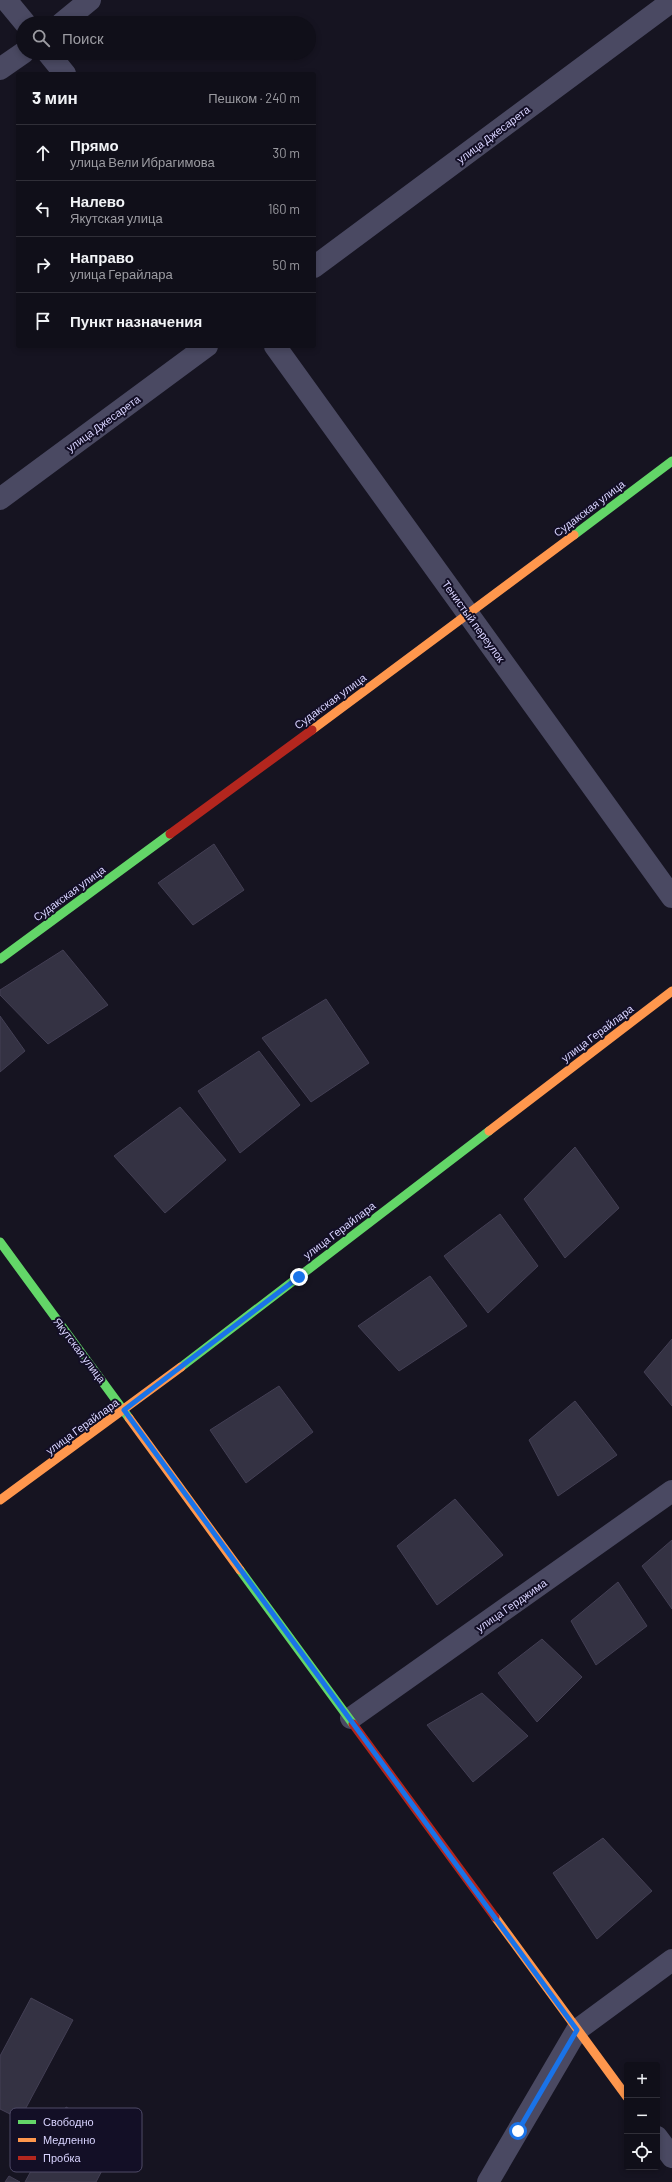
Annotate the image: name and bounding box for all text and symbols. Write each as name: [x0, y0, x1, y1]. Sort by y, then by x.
search box: [16, 16, 316, 60]
icon: search: [30, 27, 52, 49]
text: Поиск: [62, 29, 104, 47]
text: 3 мин: [32, 87, 78, 107]
text: Пешком · 240 m: [208, 90, 300, 106]
street label: улица Джесарета: [454, 102, 533, 166]
text: Прямо: [70, 136, 119, 154]
icon: ahead: [32, 142, 54, 164]
text: 30 m: [273, 145, 300, 161]
text: улица Вели Ибрагимова: [70, 154, 215, 170]
text: Налево: [70, 192, 125, 210]
icon: left: [32, 198, 54, 220]
text: 160 m: [268, 201, 300, 217]
text: Якутская улица: [70, 210, 163, 226]
text: Направо: [70, 248, 134, 266]
icon: right: [32, 254, 54, 276]
text: 50 m: [273, 257, 300, 273]
text: улица Герайлара: [70, 266, 173, 282]
icon: arrive: [32, 310, 54, 332]
text: Пункт назначения: [70, 312, 202, 330]
street label: улица Джесарета: [64, 391, 143, 454]
street label: Судакская улица: [551, 477, 628, 539]
street label: Тенистый переулок: [440, 577, 508, 665]
street label: Судакская улица: [292, 670, 369, 731]
street label: Судакская улица: [31, 862, 108, 923]
street label: улица Герайлара: [558, 1001, 636, 1064]
street label: улица Герайлара: [300, 1198, 378, 1261]
route end: [290, 1268, 308, 1286]
street label: Якутская улица: [51, 1315, 109, 1386]
street label: улица Герайлара: [43, 1395, 122, 1457]
street label: улица Герджима: [473, 1575, 550, 1634]
map controls: [624, 2062, 660, 2170]
button: +: [624, 2062, 660, 2098]
button: −: [624, 2098, 660, 2134]
legend: [10, 2108, 142, 2172]
text: Свободно: [43, 2115, 94, 2128]
route start: [509, 2122, 527, 2140]
text: Медленно: [43, 2133, 95, 2146]
button: locate: [624, 2134, 660, 2170]
text: Пробка: [43, 2151, 81, 2164]

